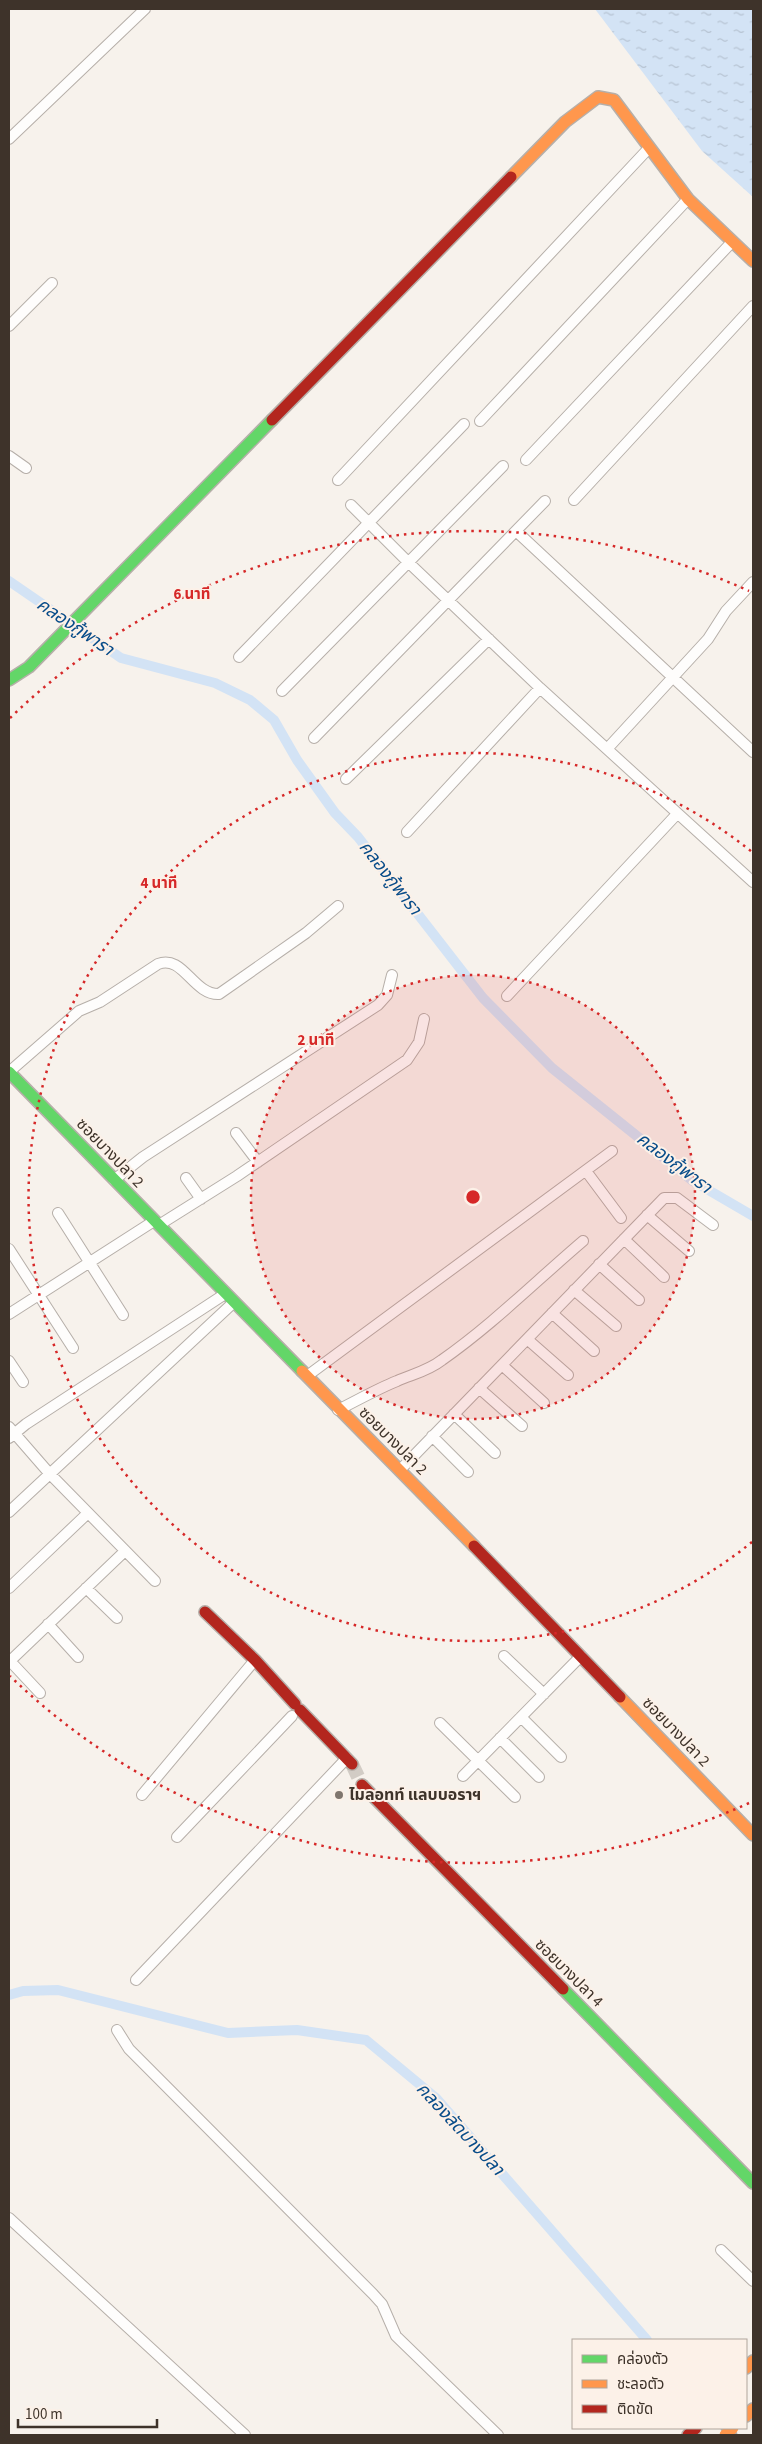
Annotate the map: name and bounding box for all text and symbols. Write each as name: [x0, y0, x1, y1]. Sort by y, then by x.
text: 6 นาที: [174, 584, 210, 605]
water label: คลองกู้พารา: [32, 592, 119, 662]
water label: คลองกู้พารา: [353, 836, 427, 921]
text: 4 นาที: [141, 873, 177, 894]
text: 2 นาที: [298, 1030, 334, 1051]
street label: ซอยบางปลา 2: [71, 1113, 149, 1193]
water label: คลองกู้พารา: [631, 1127, 717, 1200]
centre of rings: [464, 1188, 482, 1206]
street label: ซอยบางปลา 2: [354, 1402, 432, 1480]
street label: ซอยบางปลา 2: [637, 1692, 715, 1772]
place label: ไมลอทท์ แลบบอราฯ: [349, 1784, 481, 1806]
marker: ไมลอทท์ แลบบอราฯ: [333, 1789, 345, 1801]
street label: ซอยบางปลา 4: [530, 1934, 608, 2012]
water label: คลองลัดบางปลา: [410, 2077, 510, 2182]
legend: [572, 2339, 747, 2429]
text: คล่องตัว: [617, 2349, 668, 2370]
text: ชะลอตัว: [617, 2374, 664, 2395]
scale bar: [18, 2396, 156, 2428]
text: ติดขัด: [617, 2399, 653, 2420]
text: 100 m: [25, 2404, 63, 2425]

